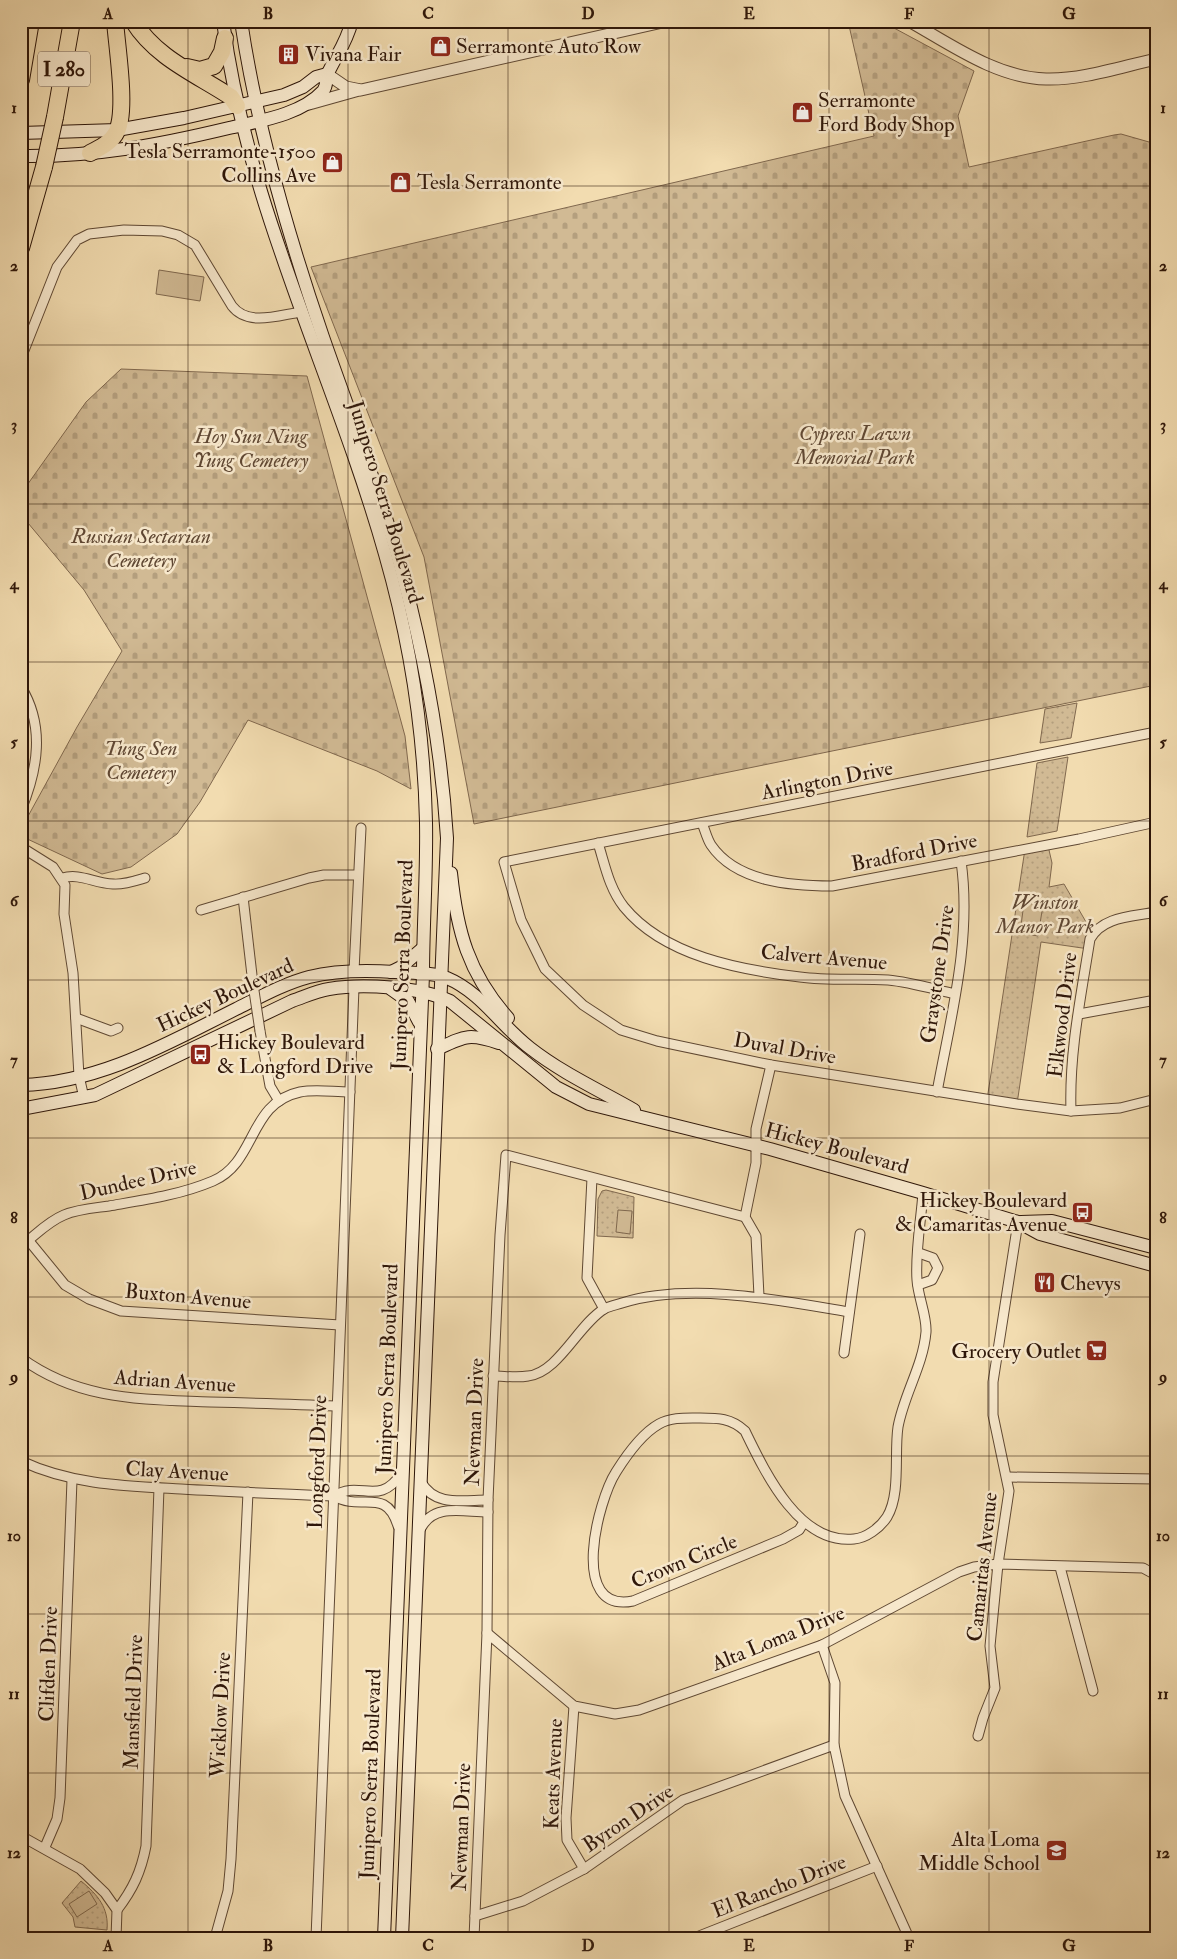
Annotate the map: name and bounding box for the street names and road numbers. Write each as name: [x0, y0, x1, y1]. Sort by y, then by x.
road number: I 280: [38, 52, 90, 86]
street label: Junipero Serra Boulevard: [342, 397, 429, 607]
street label: Arlington Drive: [758, 754, 895, 807]
street label: Bradford Drive: [849, 827, 980, 878]
street label: Junipero Serra Boulevard: [385, 859, 420, 1072]
street label: Graystone Drive: [914, 903, 961, 1045]
street label: Calvert Avenue: [760, 939, 888, 976]
street label: Elkwood Drive: [1041, 951, 1084, 1079]
street label: Hickey Boulevard: [153, 952, 298, 1039]
street label: Duval Drive: [732, 1026, 838, 1071]
street label: Hickey Boulevard: [762, 1116, 912, 1181]
street label: Dundee Drive: [77, 1154, 199, 1207]
street label: Junipero Serra Boulevard: [370, 1263, 405, 1476]
street label: Buxton Avenue: [124, 1278, 253, 1315]
street label: Newman Drive: [459, 1357, 490, 1487]
street label: Adrian Avenue: [112, 1364, 237, 1399]
street label: Longford Drive: [302, 1394, 333, 1529]
street label: Clay Avenue: [125, 1455, 230, 1488]
street label: Camaritas Avenue: [961, 1491, 1004, 1643]
street label: Crown Circle: [627, 1528, 741, 1595]
street label: Alta Loma Drive: [707, 1599, 849, 1678]
street label: Clifden Drive: [33, 1606, 64, 1722]
street label: Mansfield Drive: [118, 1634, 149, 1770]
street label: Wicklow Drive: [204, 1651, 237, 1780]
street label: Junipero Serra Boulevard: [353, 1668, 388, 1881]
street label: Keats Avenue: [538, 1718, 569, 1830]
street label: Newman Drive: [446, 1762, 477, 1892]
street label: Byron Drive: [578, 1778, 679, 1859]
street label: El Rancho Drive: [708, 1848, 850, 1924]

